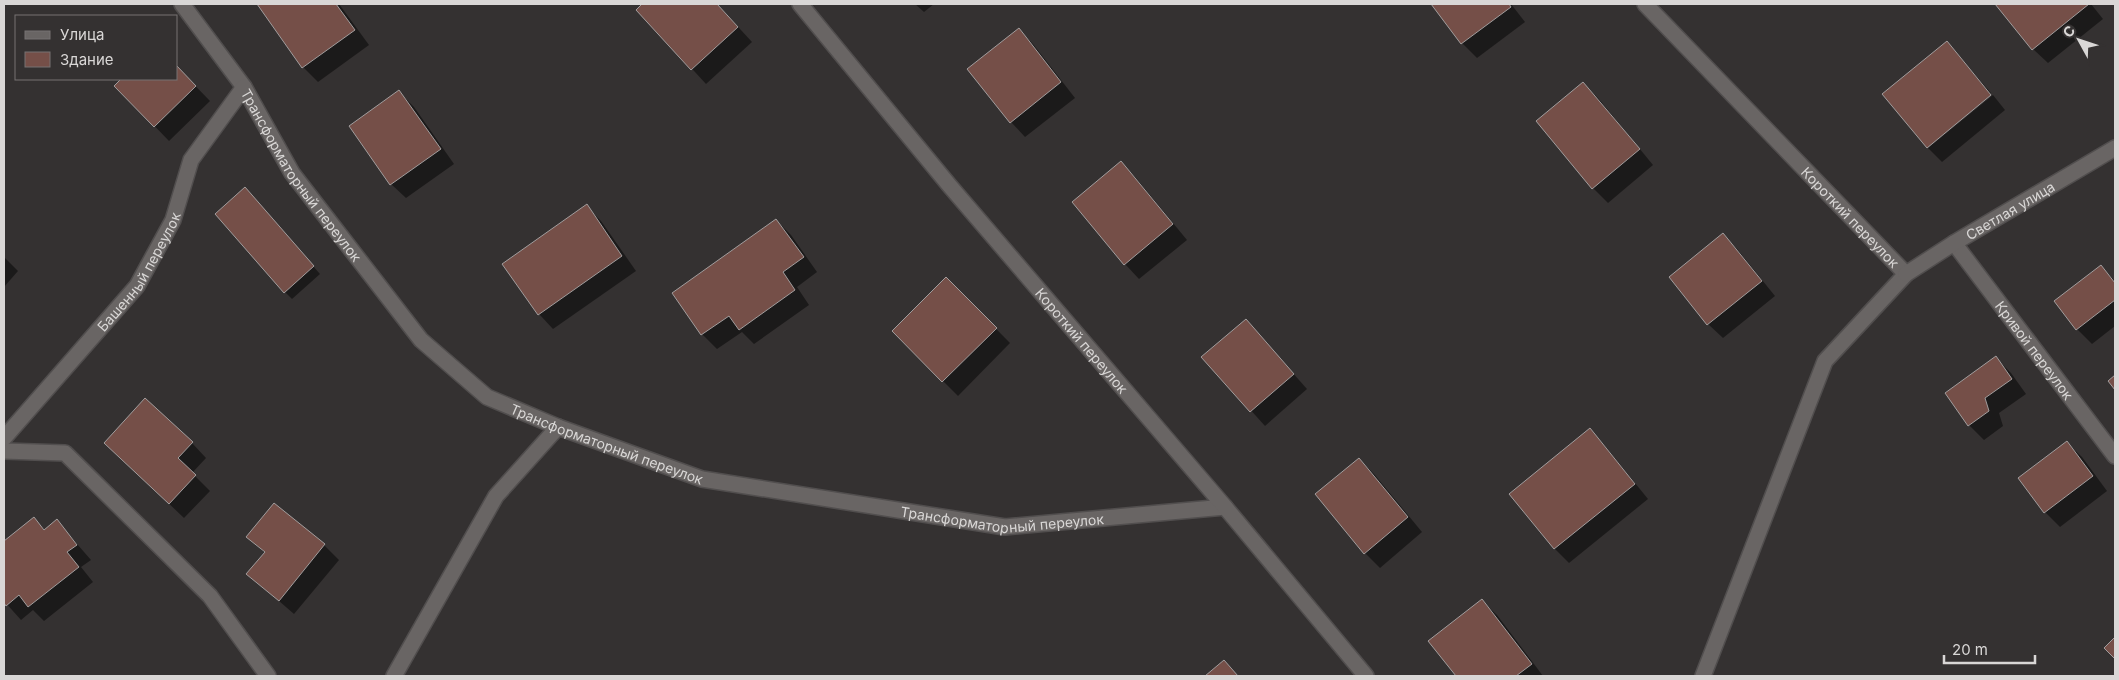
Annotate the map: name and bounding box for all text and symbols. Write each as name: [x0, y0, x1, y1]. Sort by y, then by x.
legend: [15, 15, 178, 80]
north arrow: [2054, 15, 2104, 65]
text: С: [2059, 22, 2078, 41]
text: Улица: [60, 25, 104, 44]
text: Здание: [60, 50, 114, 69]
street label: Трансформаторный переулок: [238, 86, 366, 265]
street label: Короткий переулок: [1798, 163, 1903, 271]
street label: Светлая улица: [1962, 177, 2057, 243]
street label: Башенный переулок: [93, 210, 183, 334]
street label: Короткий переулок: [1032, 284, 1132, 397]
street label: Кривой переулок: [1992, 297, 2078, 403]
street label: Трансформаторный переулок: [508, 399, 706, 487]
street label: Трансформаторный переулок: [899, 502, 1105, 536]
scale bar: [1944, 632, 2035, 664]
text: 20 m: [1952, 640, 1988, 659]

